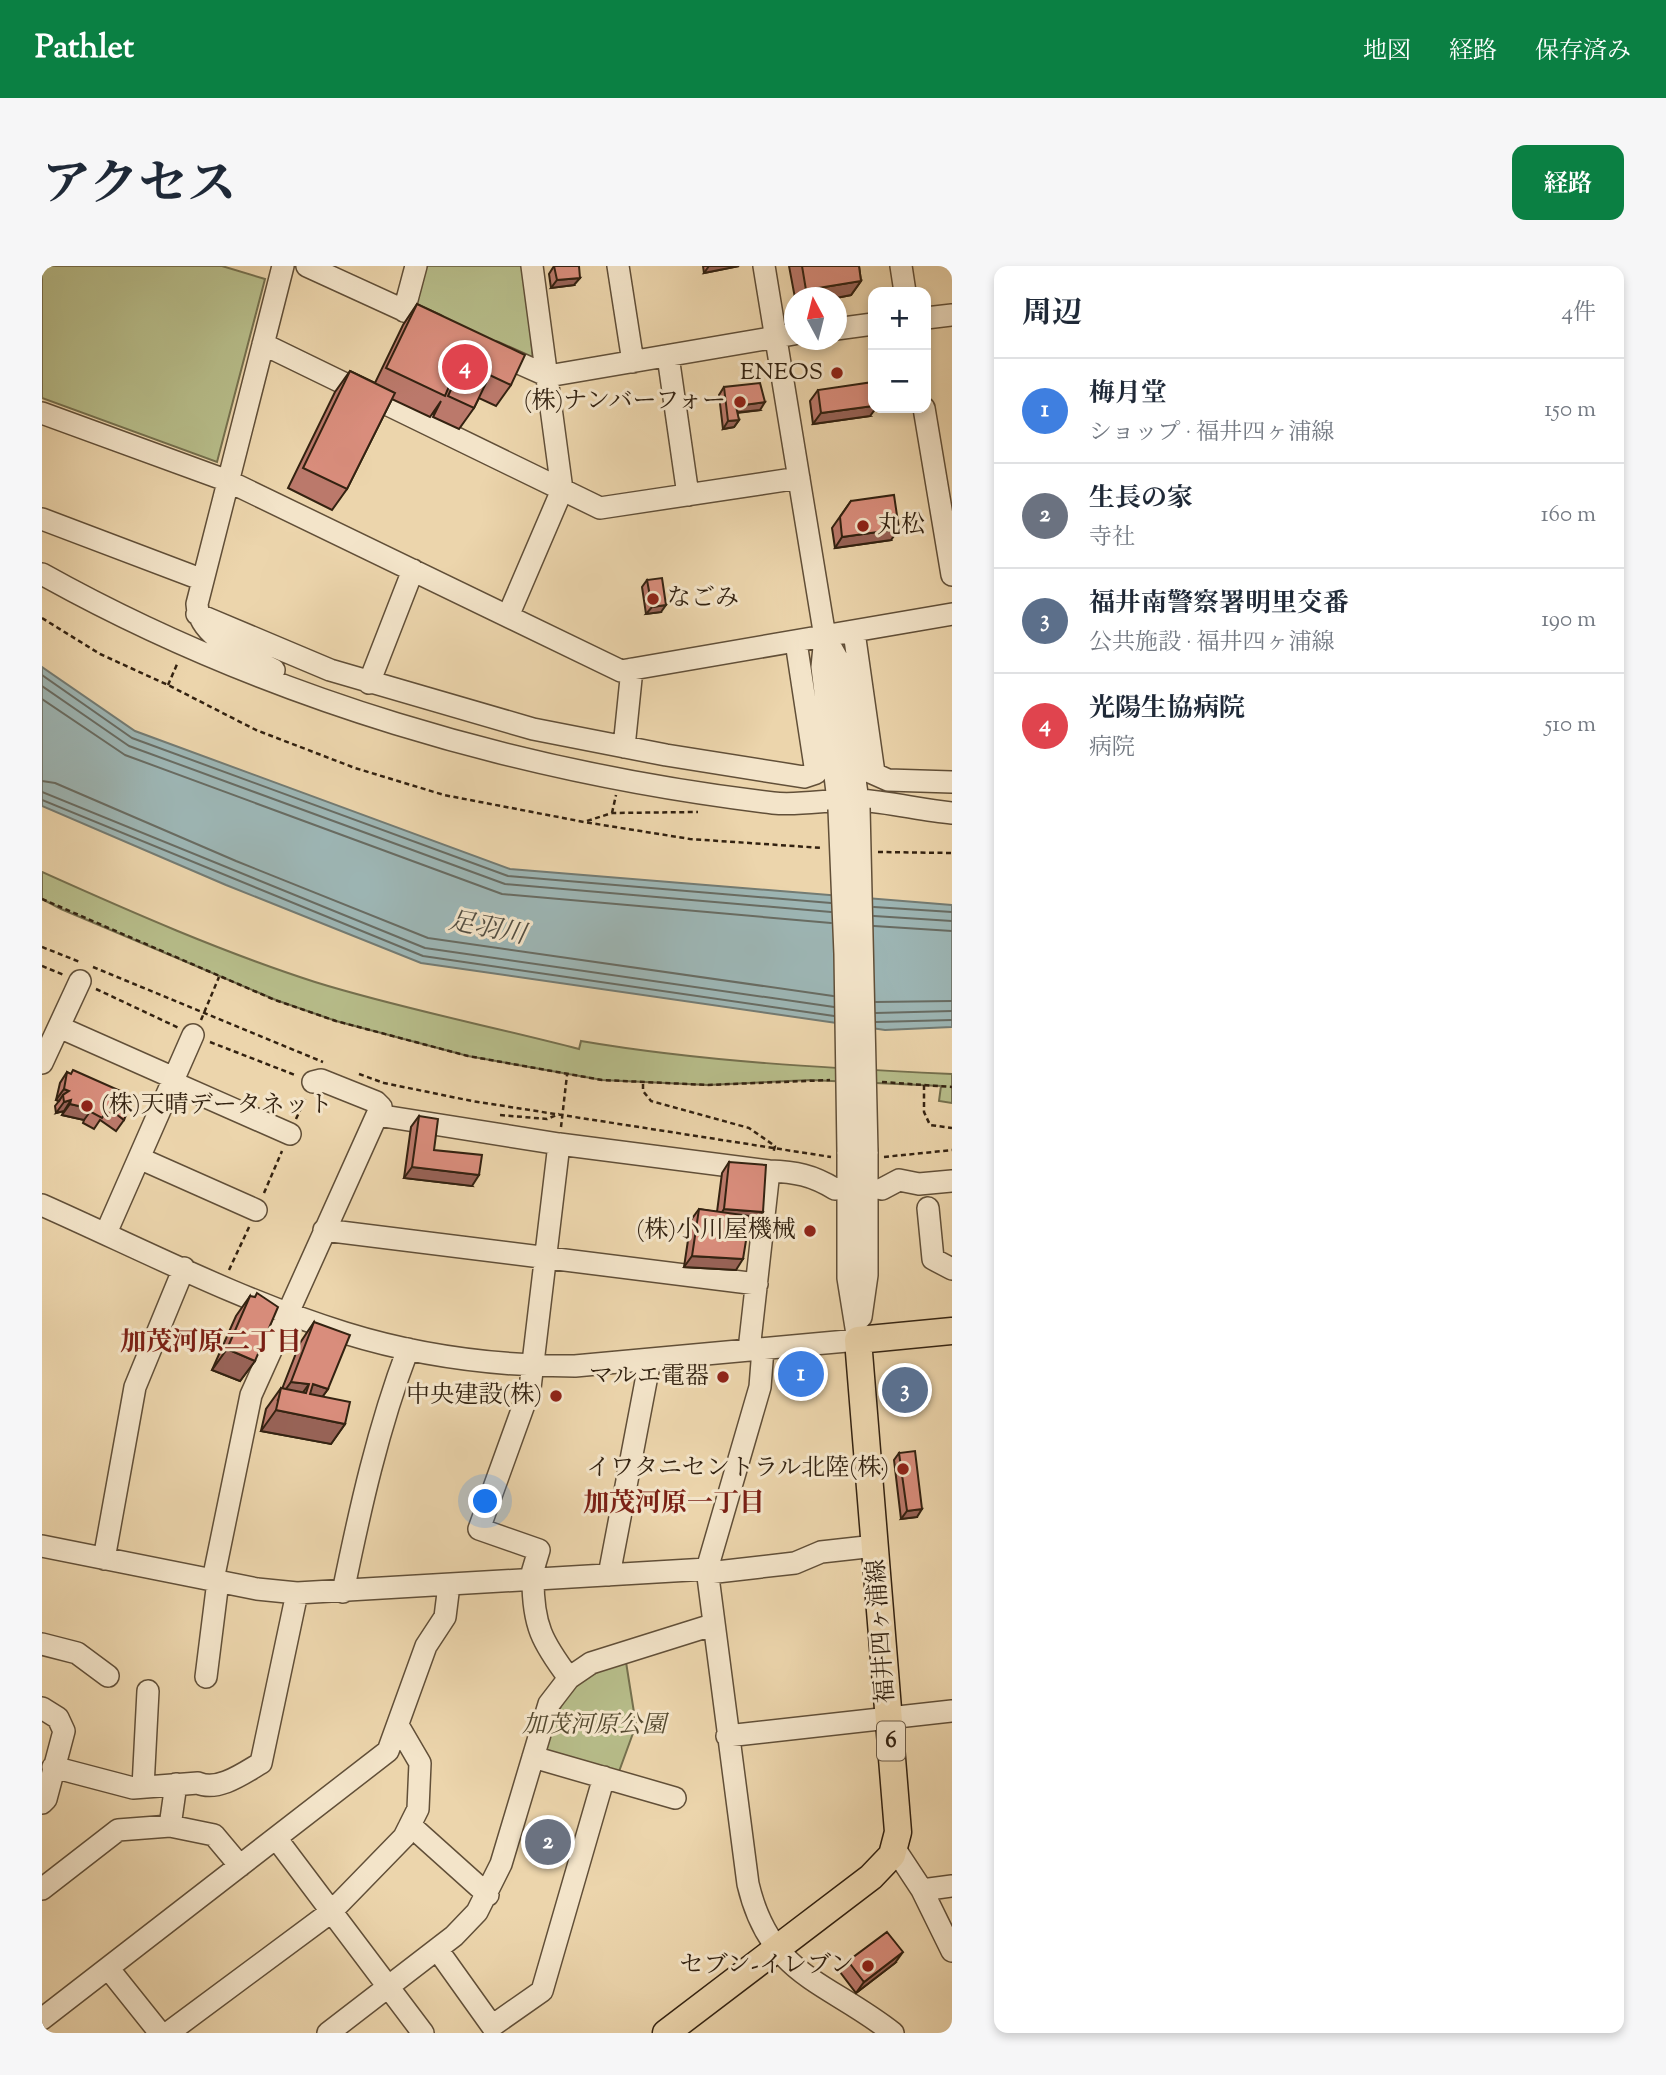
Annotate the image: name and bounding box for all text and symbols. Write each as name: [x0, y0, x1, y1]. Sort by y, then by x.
text: Pathlet: [35, 25, 134, 73]
text: 地図: [1363, 35, 1411, 69]
text: 経路: [1449, 35, 1497, 69]
text: 保存済み: [1535, 35, 1631, 69]
button: 経路: [1512, 145, 1624, 220]
text: アクセス: [42, 152, 237, 222]
north arrow: [784, 287, 847, 350]
map controls: [868, 287, 931, 413]
button: +: [868, 287, 931, 350]
text: 周辺: [1022, 293, 1082, 336]
text: 4件: [1561, 297, 1596, 330]
pin: 4: [442, 341, 488, 393]
button: −: [868, 350, 931, 413]
place label: ENEOS: [740, 356, 823, 390]
marker: ENEOS: [829, 365, 845, 381]
text: 梅月堂: [1089, 376, 1167, 413]
place label: (株)ナンバーフォー: [524, 385, 726, 419]
marker: (株)ナンバーフォー: [732, 394, 748, 410]
text: 1: [1041, 394, 1049, 427]
text: 150 m: [1544, 394, 1596, 427]
text: ショップ · 福井四ヶ浦線: [1089, 417, 1334, 450]
text: 生長の家: [1089, 481, 1193, 518]
text: 2: [1040, 499, 1050, 532]
text: 160 m: [1541, 499, 1596, 532]
place label: 丸松: [877, 509, 925, 543]
marker: 丸松: [855, 518, 871, 534]
text: 寺社: [1089, 522, 1135, 555]
place label: なごみ: [667, 582, 739, 616]
text: 福井南警察署明里交番: [1089, 586, 1349, 623]
marker: なごみ: [645, 591, 661, 607]
text: 3: [1040, 604, 1050, 637]
text: 190 m: [1541, 604, 1596, 637]
text: 公共施設 · 福井四ヶ浦線: [1089, 627, 1335, 660]
text: 光陽生協病院: [1089, 691, 1245, 728]
text: 4: [1039, 709, 1051, 742]
text: 510 m: [1544, 709, 1596, 742]
text: 病院: [1089, 732, 1135, 765]
water label: 足羽川: [445, 903, 532, 955]
place label: (株)天晴データネット: [101, 1089, 333, 1123]
marker: (株)天晴データネット: [79, 1098, 95, 1114]
place label: (株)小川屋機械: [636, 1214, 796, 1248]
marker: (株)小川屋機械: [802, 1223, 818, 1239]
district label: 加茂河原二丁目: [120, 1325, 302, 1362]
pin: 1: [778, 1348, 824, 1400]
place label: マルエ電器: [589, 1360, 709, 1394]
pin: 3: [882, 1364, 928, 1416]
marker: マルエ電器: [715, 1369, 731, 1385]
place label: 中央建設(株): [406, 1379, 542, 1413]
marker: 中央建設(株): [548, 1388, 564, 1404]
place label: イワタニセントラル北陸(株): [586, 1452, 889, 1486]
marker: イワタニセントラル北陸(株): [895, 1461, 911, 1477]
your location: [468, 1484, 502, 1518]
district label: 加茂河原一丁目: [583, 1486, 765, 1523]
street label: 福井四ヶ浦線: [860, 1558, 904, 1704]
park label: 加茂河原公園: [522, 1709, 670, 1743]
road number: 6: [877, 1722, 905, 1760]
pin: 2: [525, 1816, 571, 1868]
place label: セブン-イレブン: [680, 1949, 854, 1983]
marker: セブン-イレブン: [860, 1958, 876, 1974]

